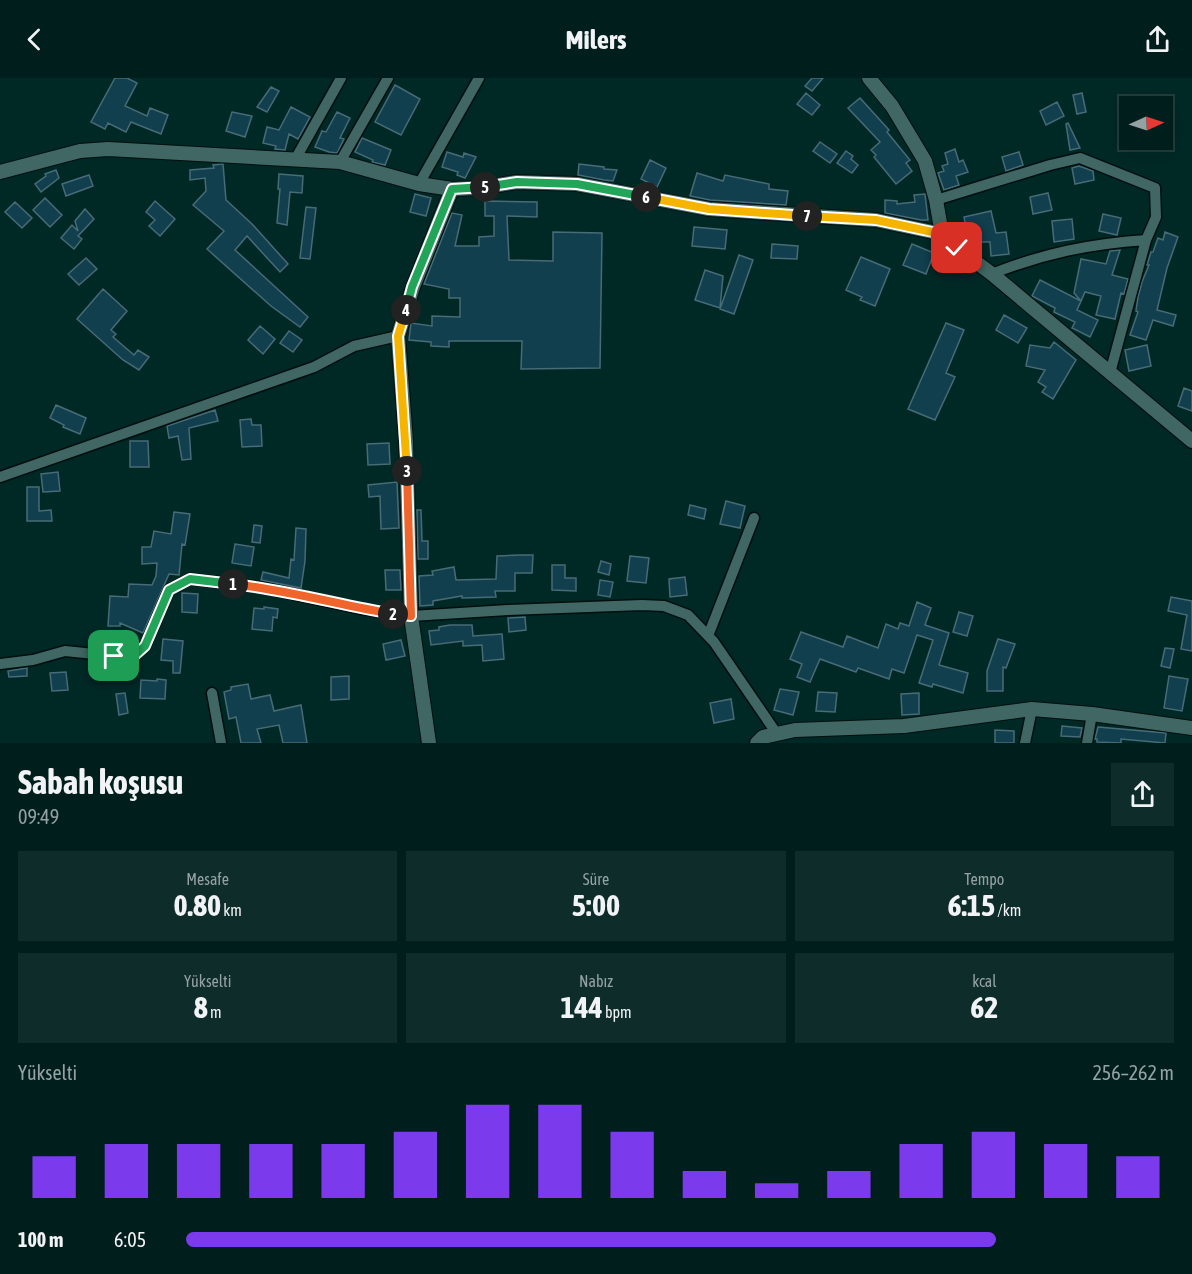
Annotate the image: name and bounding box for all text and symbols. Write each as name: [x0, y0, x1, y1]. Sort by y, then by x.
icon: back: [18, 23, 51, 56]
icon: share: [1141, 23, 1174, 56]
text: Milers: [566, 24, 626, 55]
north arrow: [1119, 96, 1173, 150]
map controls: [1119, 96, 1173, 150]
pin: 5: [470, 172, 500, 202]
text: 5: [481, 178, 489, 196]
pin: 6: [631, 182, 661, 212]
text: 6: [642, 188, 650, 206]
pin: 7: [792, 201, 822, 231]
text: 7: [803, 207, 811, 225]
pin: [931, 222, 982, 273]
icon: check: [940, 231, 973, 264]
pin: 4: [391, 295, 421, 325]
text: 4: [402, 301, 410, 319]
pin: 3: [392, 456, 422, 486]
text: 3: [403, 462, 411, 480]
pin: 1: [218, 569, 248, 599]
text: 1: [229, 575, 237, 593]
pin: 2: [378, 599, 408, 629]
text: 2: [389, 605, 397, 623]
pin: [88, 630, 139, 681]
icon: arrive: [97, 639, 130, 672]
text: Sabah koşusu: [18, 763, 183, 801]
button: share: [1111, 763, 1174, 826]
text: 09:49: [18, 805, 59, 828]
text: Mesafe: [186, 870, 229, 888]
text: Süre: [583, 870, 609, 888]
text: Tempo: [964, 870, 1004, 888]
text: 0.80: [173, 888, 221, 922]
text: 5:00: [572, 888, 620, 922]
text: 6:15: [947, 888, 995, 922]
text: km: [221, 901, 242, 919]
text: /km: [995, 901, 1021, 919]
text: Yükselti: [184, 972, 231, 990]
text: Nabız: [579, 972, 613, 990]
text: kcal: [972, 972, 996, 990]
text: 8: [194, 990, 208, 1024]
text: 144: [560, 990, 603, 1024]
text: 62: [970, 990, 998, 1024]
text: m: [208, 1003, 222, 1021]
text: bpm: [603, 1003, 632, 1021]
text: Yükselti: [18, 1061, 77, 1084]
text: 256–262 m: [1092, 1061, 1174, 1084]
text: 100 m: [18, 1228, 63, 1251]
text: 6:05: [114, 1228, 146, 1251]

